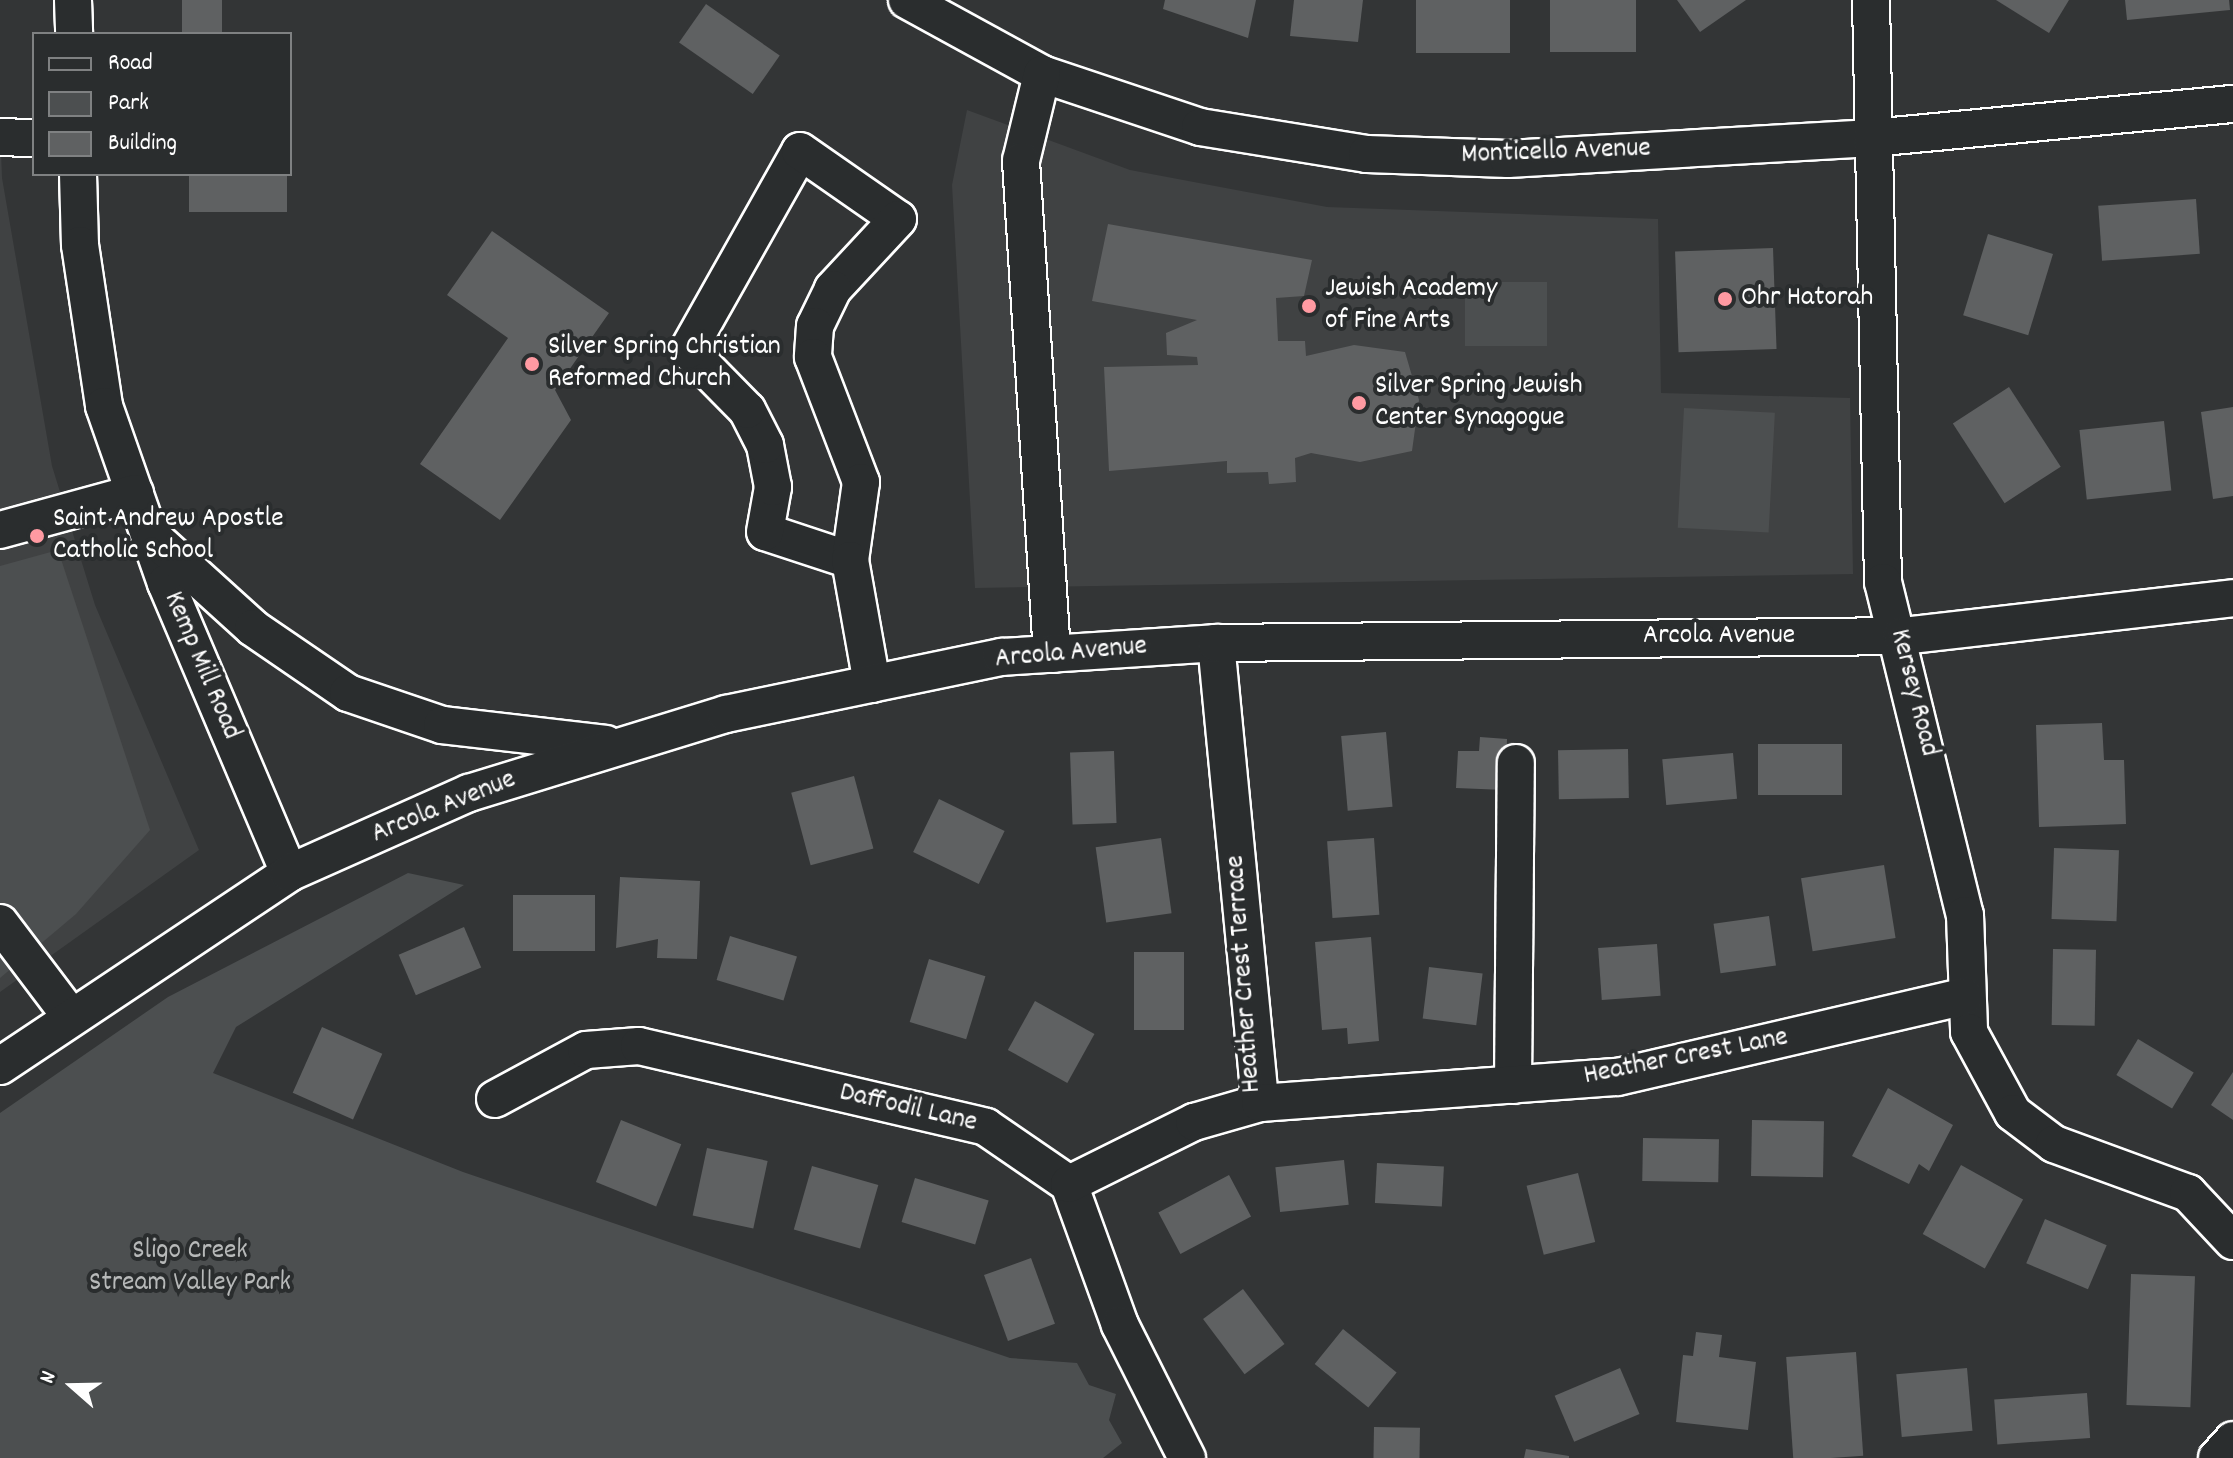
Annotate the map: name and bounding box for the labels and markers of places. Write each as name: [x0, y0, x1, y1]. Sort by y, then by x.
place label: Jewish Academy of Fine Arts: [1325, 273, 1497, 339]
place label: Ohr Hatorah: [1741, 282, 1873, 316]
marker: Ohr Hatorah: [1716, 290, 1734, 308]
marker: Jewish Academy of Fine Arts: [1300, 297, 1318, 315]
place label: Silver Spring Christian Reformed Church: [548, 331, 781, 397]
marker: Silver Spring Christian Reformed Church: [523, 355, 541, 373]
place label: Silver Spring Jewish Center Synagogue: [1375, 370, 1583, 436]
marker: Silver Spring Jewish Center Synagogue: [1350, 394, 1368, 412]
place label: Saint Andrew Apostle Catholic School: [53, 503, 284, 569]
marker: Saint Andrew Apostle Catholic School: [28, 527, 46, 545]

